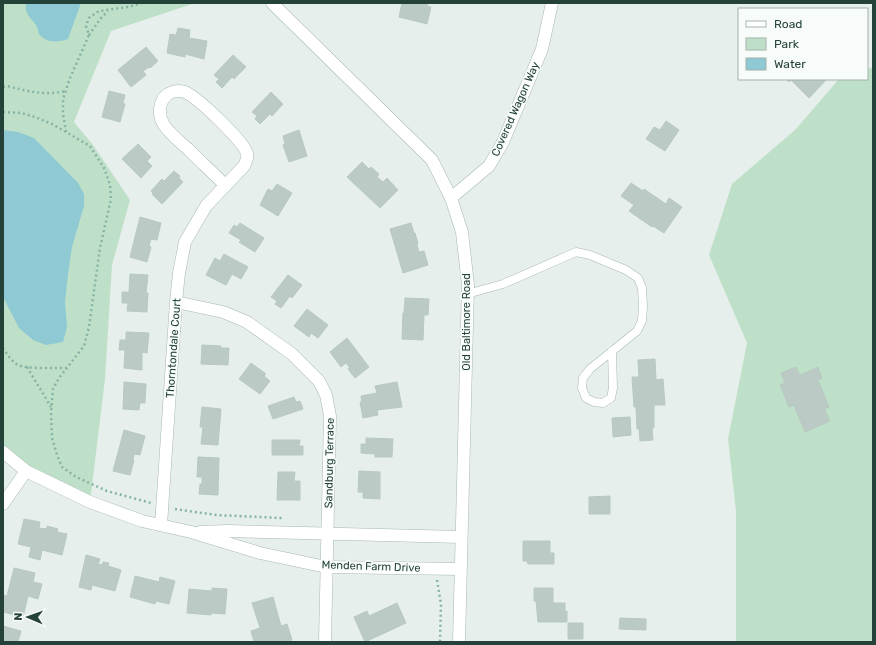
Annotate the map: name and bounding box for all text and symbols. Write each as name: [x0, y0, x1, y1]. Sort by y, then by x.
legend: [738, 8, 868, 80]
text: Road: [774, 17, 802, 31]
text: Park: [774, 37, 800, 51]
text: Water: [774, 57, 806, 71]
street label: Covered Wagon Way: [489, 60, 542, 158]
street label: Old Baltimore Road: [460, 273, 473, 371]
street label: Thorntondale Court: [164, 297, 184, 398]
street label: Sandburg Terrace: [322, 418, 337, 508]
street label: Menden Farm Drive: [321, 558, 421, 575]
north arrow: [8, 597, 48, 637]
text: N: [12, 612, 25, 621]

